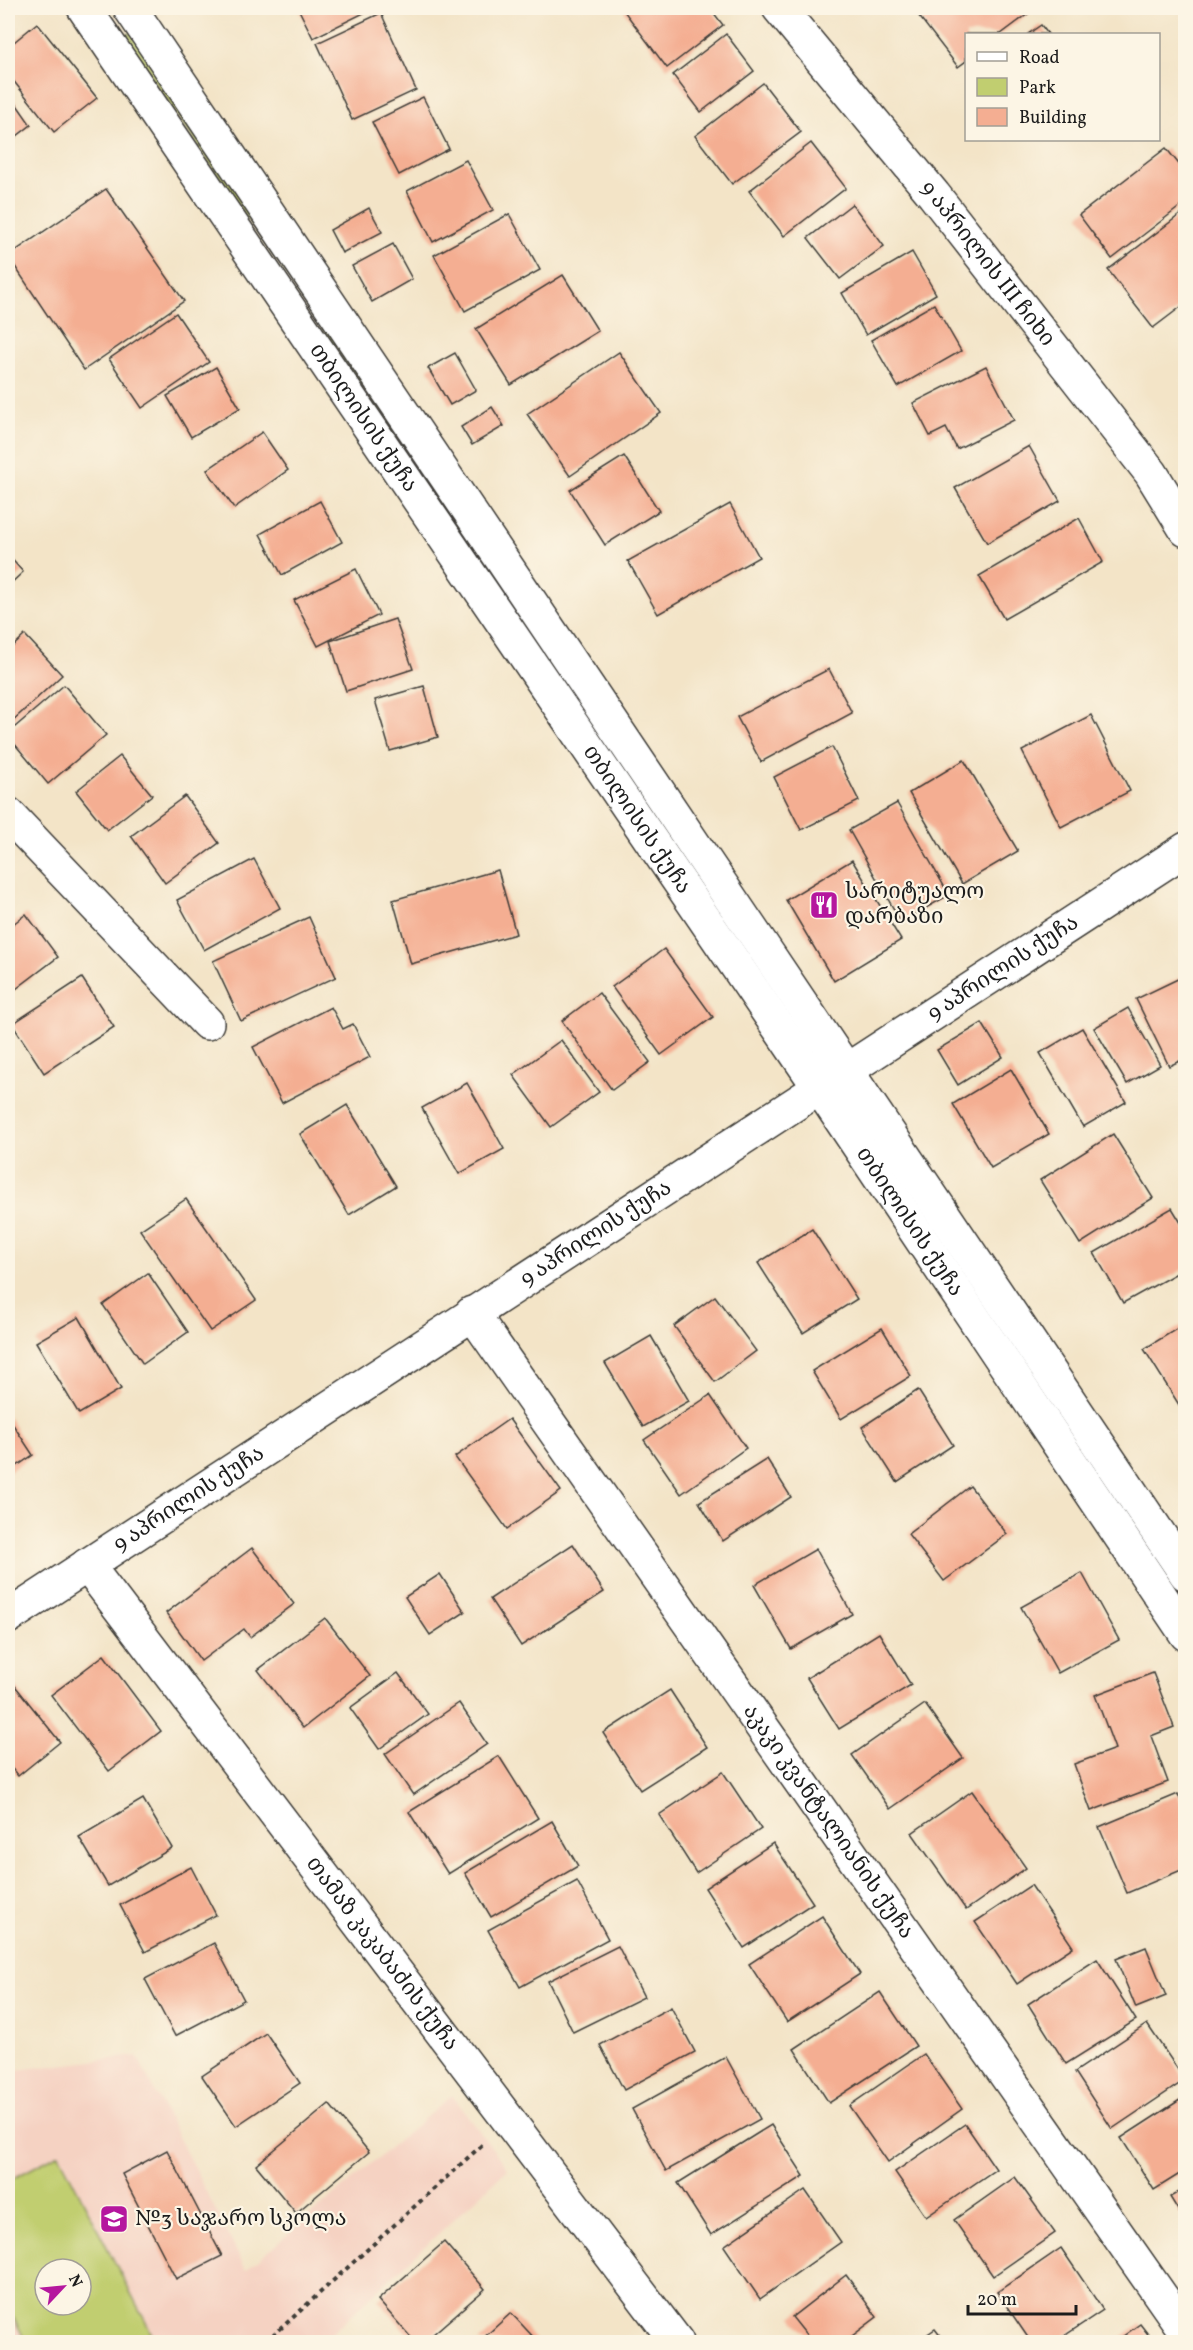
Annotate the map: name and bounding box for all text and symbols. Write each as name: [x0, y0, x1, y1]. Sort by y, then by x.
legend: [965, 33, 1160, 141]
text: Road: [1019, 46, 1060, 71]
text: Park: [1019, 76, 1056, 101]
text: Building: [1019, 106, 1087, 131]
street label: 9 აპრილის III ჩიხი: [913, 174, 1062, 353]
street label: თბილისის ქუჩა: [301, 337, 425, 499]
street label: თბილისის ქუჩა: [575, 739, 699, 900]
place label: სარიტუალო დარბაზი: [845, 877, 984, 933]
restaurant icon: სარიტუალო დარბაზი: [808, 889, 840, 921]
street label: 9 აპრილის ქუჩა: [921, 907, 1085, 1029]
street label: თბილისის ქუჩა: [848, 1141, 971, 1303]
street label: 9 აპრილის ქუჩა: [514, 1173, 678, 1294]
street label: 9 აპრილის ქუჩა: [107, 1438, 271, 1560]
street label: აკაკი კვანტალიანის ქუჩა: [735, 1698, 922, 1945]
street label: თამაზ კაკაბაძის ქუჩა: [298, 1850, 466, 2057]
school or university icon: №3 საჯარო სკოლა: [98, 2203, 130, 2235]
place label: №3 საჯარო სკოლა: [135, 2204, 347, 2235]
north arrow: [33, 2257, 93, 2317]
text: N: [62, 2271, 87, 2292]
scale bar: [968, 2278, 1076, 2316]
text: 20 m: [977, 2288, 1017, 2313]

